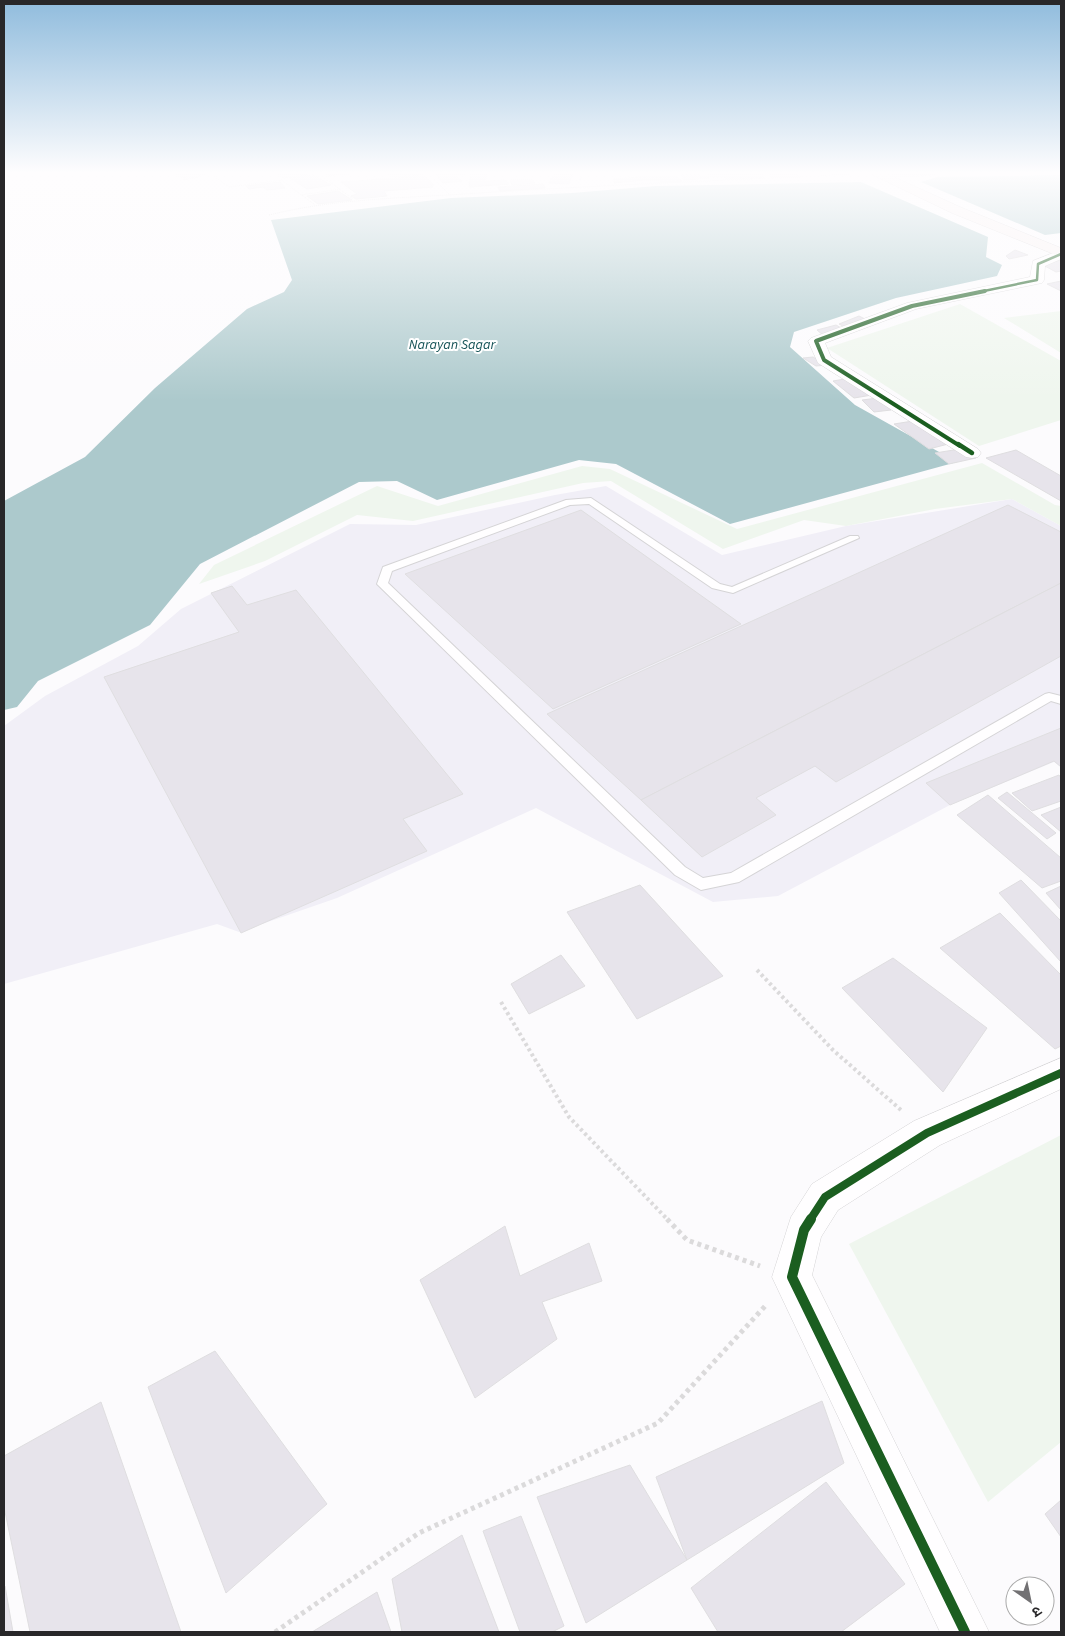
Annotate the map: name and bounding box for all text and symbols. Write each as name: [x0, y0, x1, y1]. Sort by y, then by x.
water label: Narayan Sagar: [409, 335, 496, 355]
north arrow: [1005, 1576, 1055, 1626]
text: उ: [1027, 1600, 1045, 1622]

